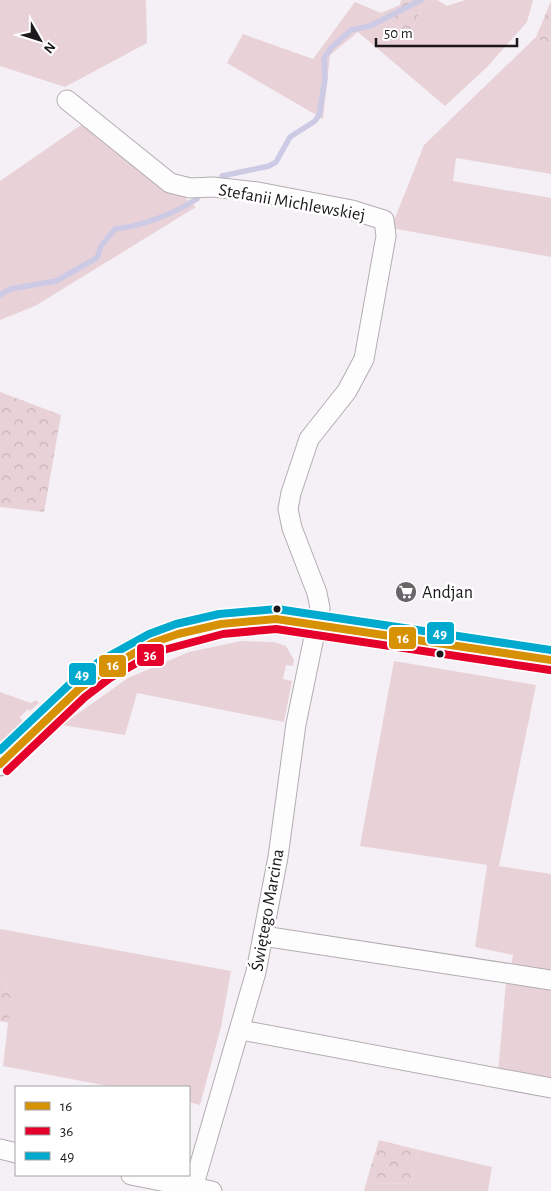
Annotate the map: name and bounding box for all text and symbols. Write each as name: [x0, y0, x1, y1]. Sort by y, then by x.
north arrow: [15, 15, 65, 65]
scale bar: [376, 15, 517, 47]
text: 50 m: [384, 26, 413, 41]
text: N: [41, 39, 58, 56]
street label: Stefanii Michlewskiej: [217, 181, 367, 225]
supermarket icon: Andjan: [394, 580, 418, 604]
place label: Andjan: [422, 584, 473, 602]
unlabelled marker: [272, 604, 282, 614]
line badge: 49: [426, 621, 455, 645]
line badge: 16: [388, 626, 417, 650]
text: 49: [433, 627, 447, 641]
text: 16: [397, 632, 409, 646]
line badge: 36: [136, 643, 165, 667]
text: 36: [144, 649, 157, 663]
unlabelled marker: [435, 649, 445, 659]
line badge: 16: [98, 654, 127, 678]
text: 16: [107, 659, 119, 673]
line badge: 49: [68, 662, 97, 686]
text: 49: [75, 668, 89, 682]
street label: Świętego Marcina: [245, 847, 288, 973]
legend: [15, 1086, 190, 1176]
text: 16: [60, 1099, 72, 1114]
text: 36: [60, 1124, 73, 1139]
text: 49: [60, 1149, 74, 1164]

